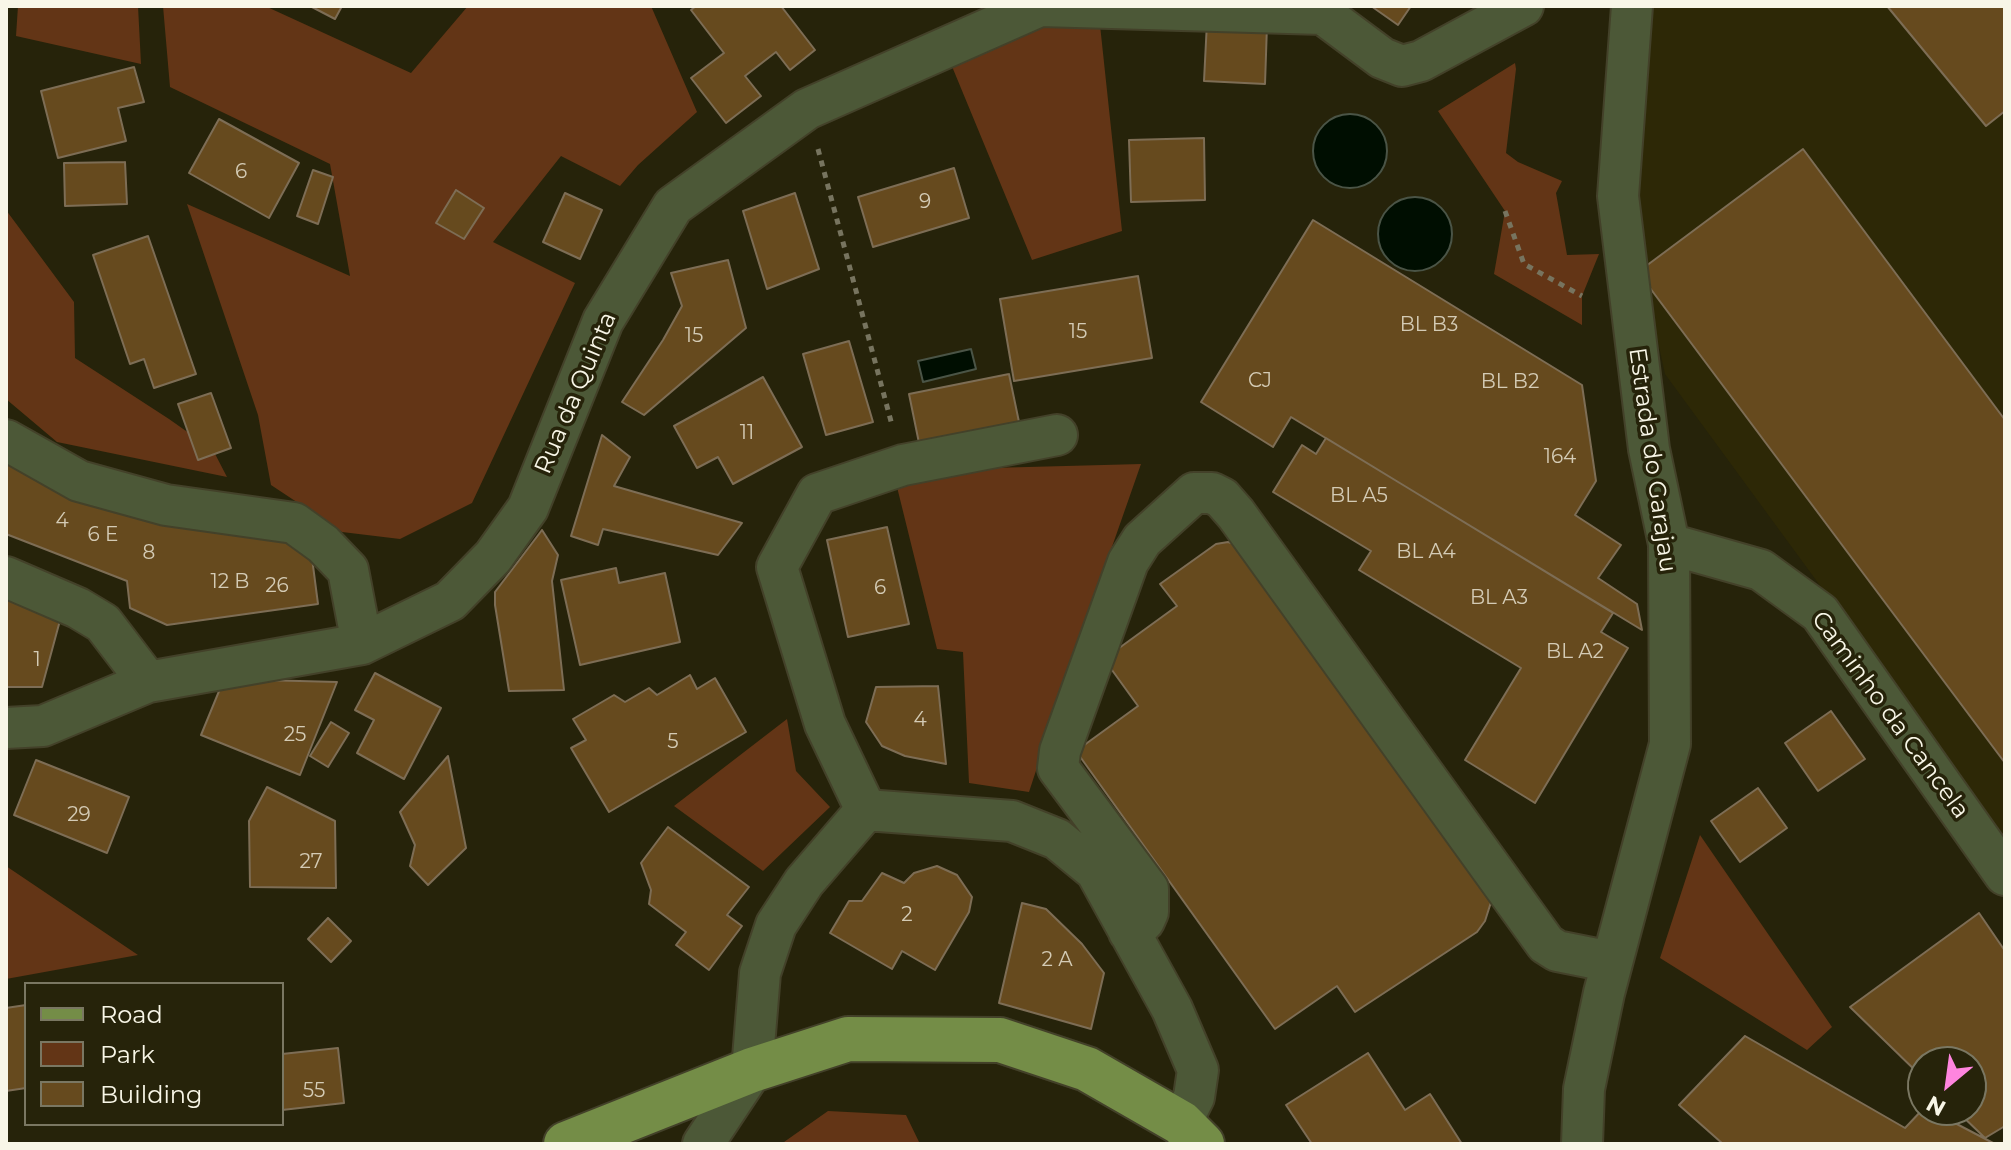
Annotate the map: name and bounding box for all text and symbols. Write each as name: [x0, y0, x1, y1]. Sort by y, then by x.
house number: 6: [235, 160, 247, 184]
house number: 9: [919, 190, 931, 214]
street label: Rua da Quinta: [529, 308, 623, 478]
house number: BL B3: [1400, 313, 1458, 337]
house number: 15: [1069, 320, 1087, 344]
house number: 15: [685, 324, 703, 348]
street label: Estrada do Garajau: [1622, 346, 1682, 574]
house number: CJ: [1248, 369, 1272, 393]
house number: BL B2: [1481, 370, 1539, 394]
house number: 11: [740, 421, 754, 445]
house number: 164: [1544, 445, 1576, 469]
house number: BL A5: [1330, 484, 1388, 508]
house number: 4: [55, 509, 69, 533]
house number: 6 E: [88, 523, 118, 547]
house number: BL A4: [1396, 540, 1456, 564]
house number: 8: [143, 541, 155, 565]
house number: 12 B: [211, 570, 249, 594]
house number: 26: [265, 574, 289, 598]
house number: 6: [874, 576, 886, 600]
house number: BL A3: [1470, 586, 1528, 610]
street label: Caminho da Cancela: [1805, 606, 1975, 824]
house number: BL A2: [1546, 640, 1604, 664]
house number: 1: [33, 648, 41, 672]
house number: 4: [913, 708, 927, 732]
house number: 25: [284, 723, 306, 747]
house number: 5: [667, 730, 679, 754]
house number: 29: [67, 803, 91, 827]
house number: 27: [299, 850, 323, 874]
house number: 2: [901, 903, 913, 927]
house number: 2 A: [1042, 948, 1072, 972]
legend: [24, 982, 284, 1126]
text: Road: [100, 1000, 163, 1029]
text: Park: [100, 1040, 155, 1069]
north arrow: [1907, 1046, 1987, 1126]
house number: 55: [303, 1079, 325, 1103]
text: Building: [100, 1080, 203, 1109]
text: N: [1922, 1090, 1950, 1122]

